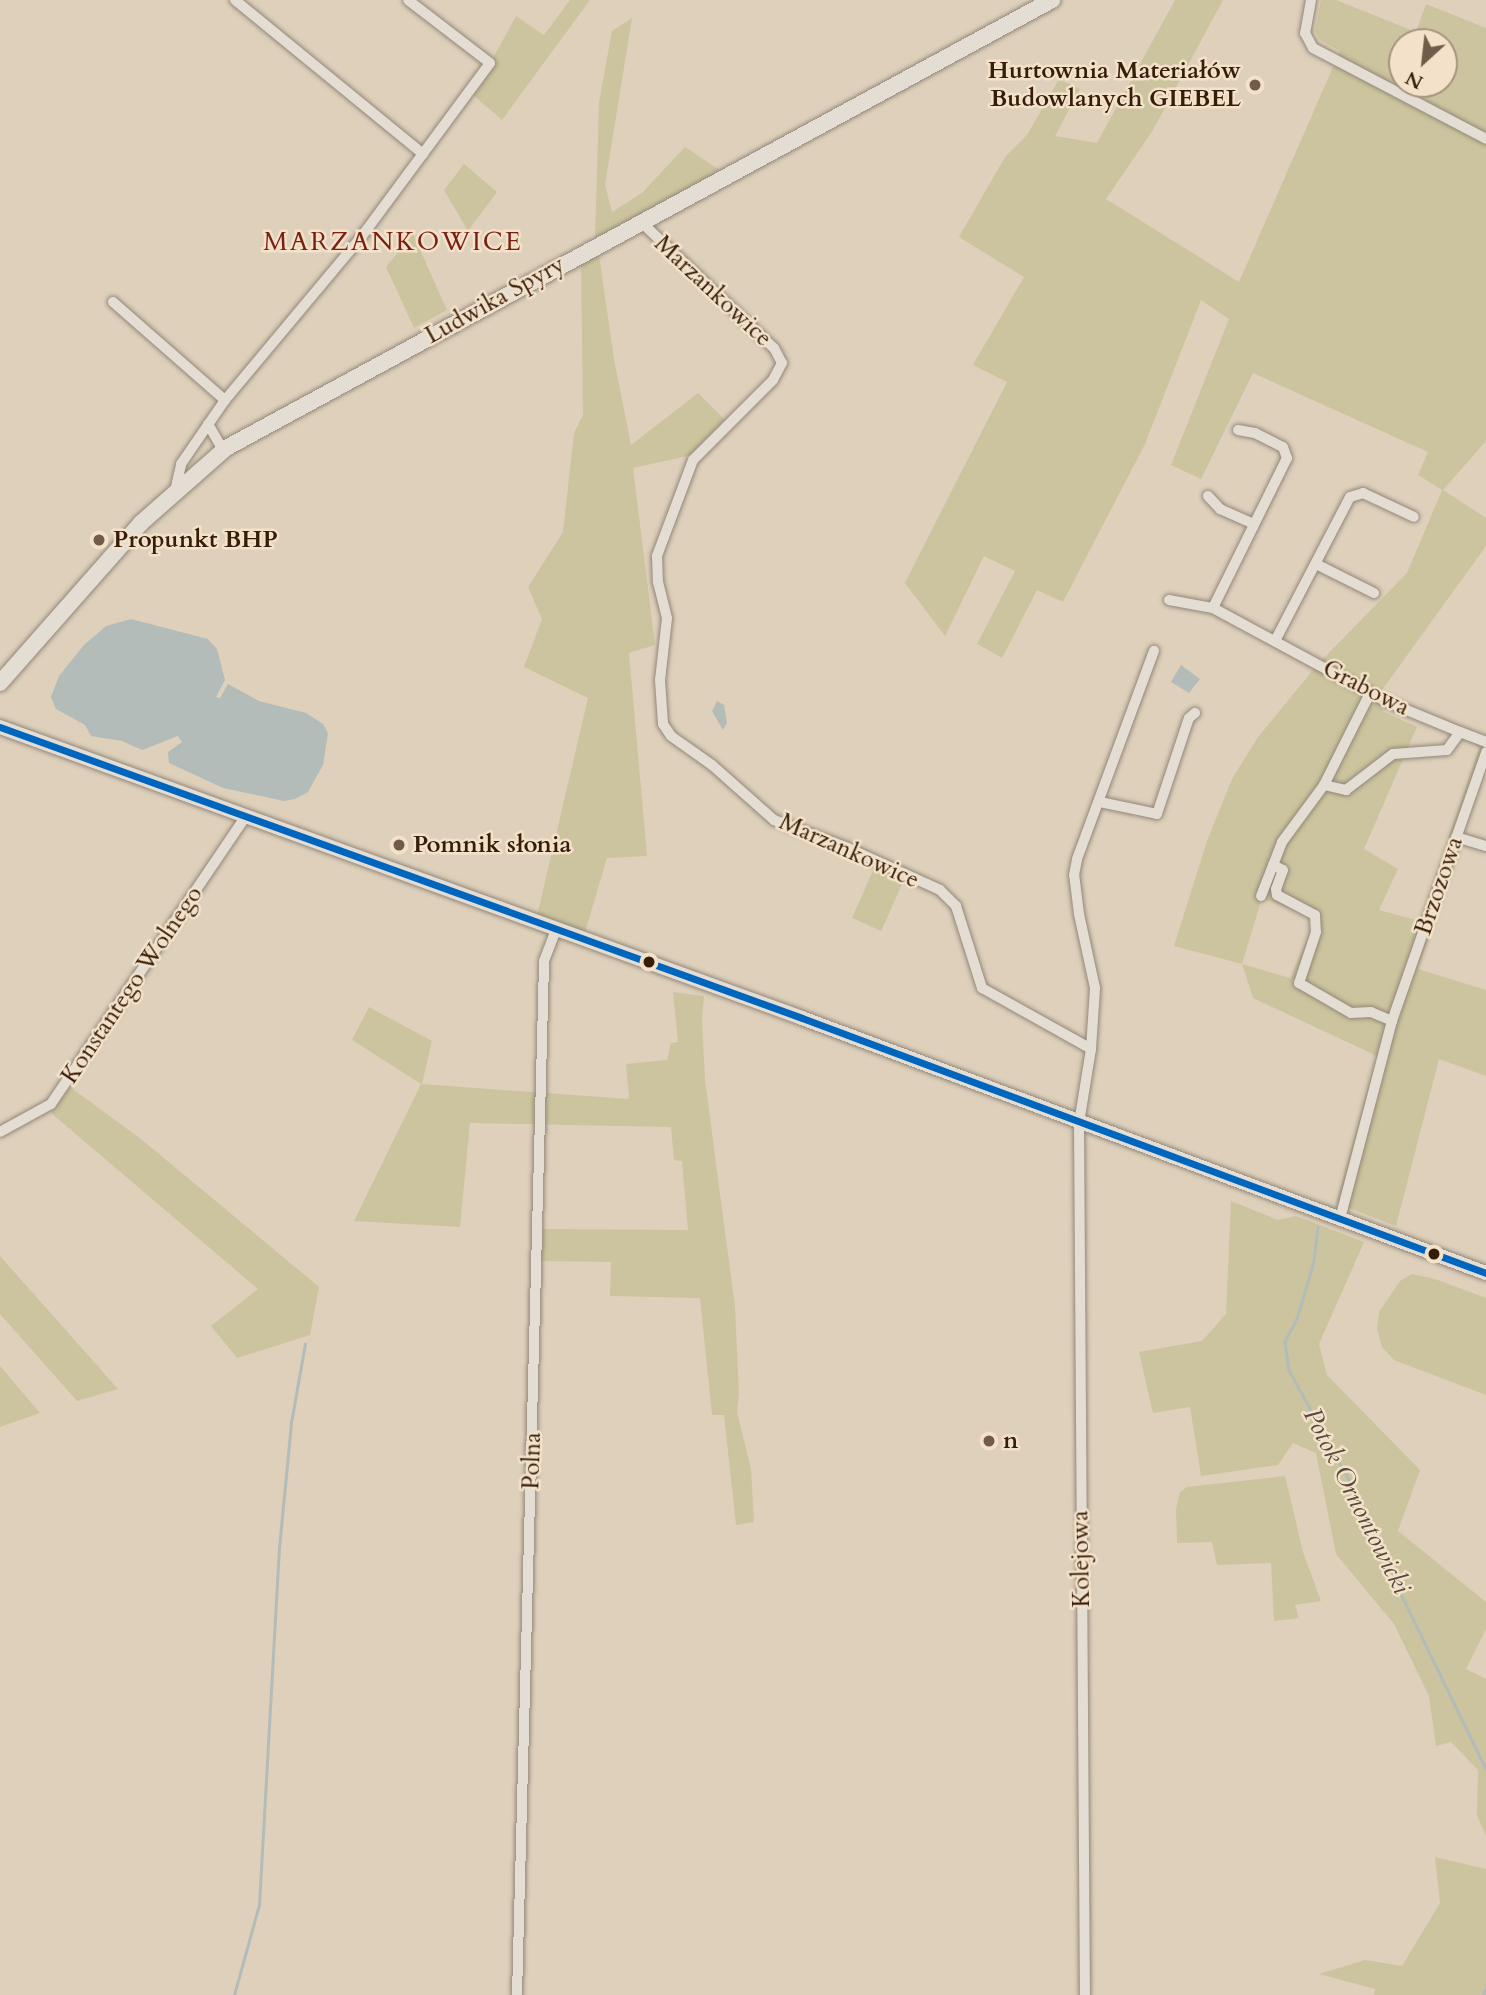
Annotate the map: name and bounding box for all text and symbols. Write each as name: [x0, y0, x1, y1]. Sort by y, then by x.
north arrow: [1388, 28, 1458, 98]
place label: Hurtownia Materiałów Budowlanych GIEBEL: [988, 57, 1241, 113]
text: N: [1401, 65, 1428, 95]
marker: Hurtownia Materiałów Budowlanych GIEBEL: [1247, 77, 1263, 93]
district label: MARZANKOWICE: [265, 226, 521, 258]
street label: Marzankowice: [648, 229, 778, 353]
street label: Ludwika Spyry: [420, 250, 570, 350]
place label: Propunkt BHP: [113, 526, 278, 554]
marker: Propunkt BHP: [91, 532, 107, 548]
street label: Grabowa: [1318, 654, 1414, 722]
street label: Marzankowice: [775, 807, 923, 895]
place label: Pomnik słonia: [413, 831, 571, 859]
street label: Brzozowa: [1409, 833, 1469, 939]
marker: Pomnik słonia: [391, 837, 407, 853]
street label: Konstantego Wolnego: [55, 881, 209, 1089]
unlabelled marker: [642, 955, 656, 969]
unlabelled marker: [1427, 1247, 1441, 1261]
water label: Potok Ornontowicki: [1297, 1403, 1417, 1599]
place label: n: [1003, 1427, 1018, 1455]
street label: Polna: [517, 1432, 547, 1490]
marker: n: [981, 1433, 997, 1449]
street label: Kolejowa: [1066, 1510, 1096, 1608]

